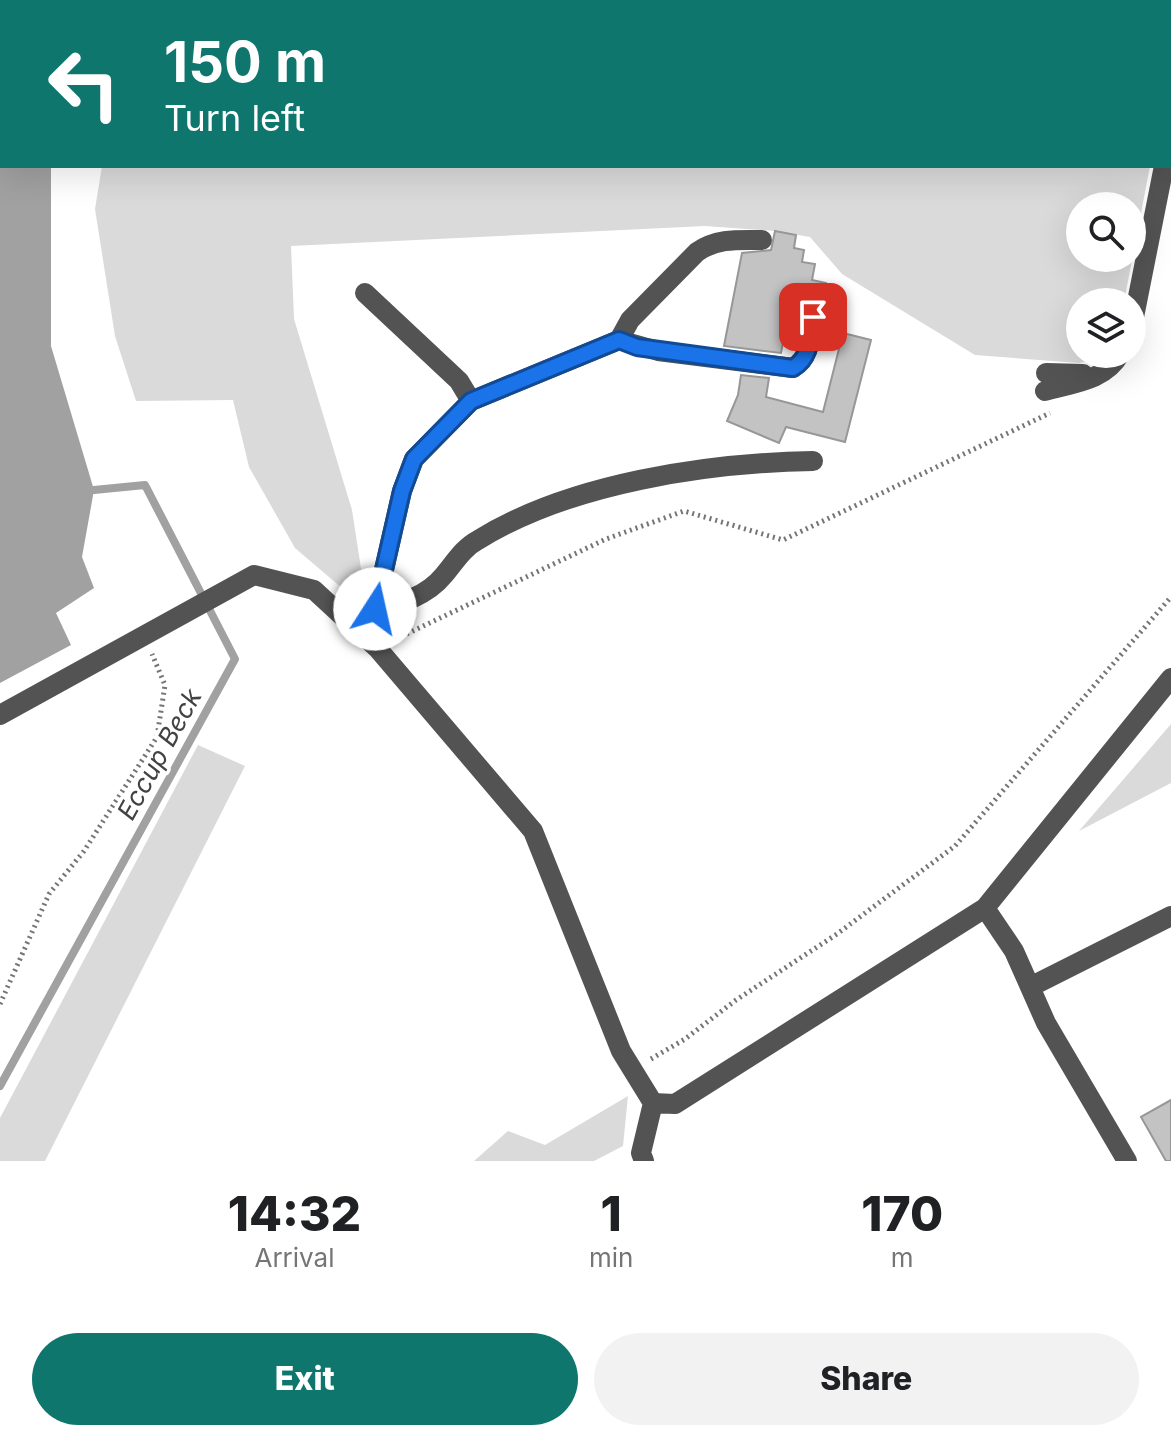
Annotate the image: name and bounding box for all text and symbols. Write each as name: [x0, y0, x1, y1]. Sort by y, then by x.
text: 150 m: [164, 28, 326, 96]
icon: left: [32, 32, 136, 136]
text: Turn left: [164, 96, 305, 140]
map controls: [1066, 192, 1146, 368]
button: search: [1066, 192, 1146, 272]
pin: [779, 283, 847, 351]
button: layers: [1066, 288, 1146, 368]
icon: arrive: [791, 295, 835, 339]
position arrow: [333, 567, 417, 651]
water label: Eccup Beck: [110, 682, 208, 825]
text: 14:32: [228, 1184, 361, 1243]
text: 1: [601, 1184, 622, 1243]
text: 170: [861, 1184, 943, 1243]
text: Arrival: [254, 1242, 335, 1273]
text: min: [589, 1242, 633, 1273]
text: m: [891, 1242, 914, 1273]
button: Exit: [32, 1333, 578, 1425]
button: Share: [594, 1333, 1139, 1425]

